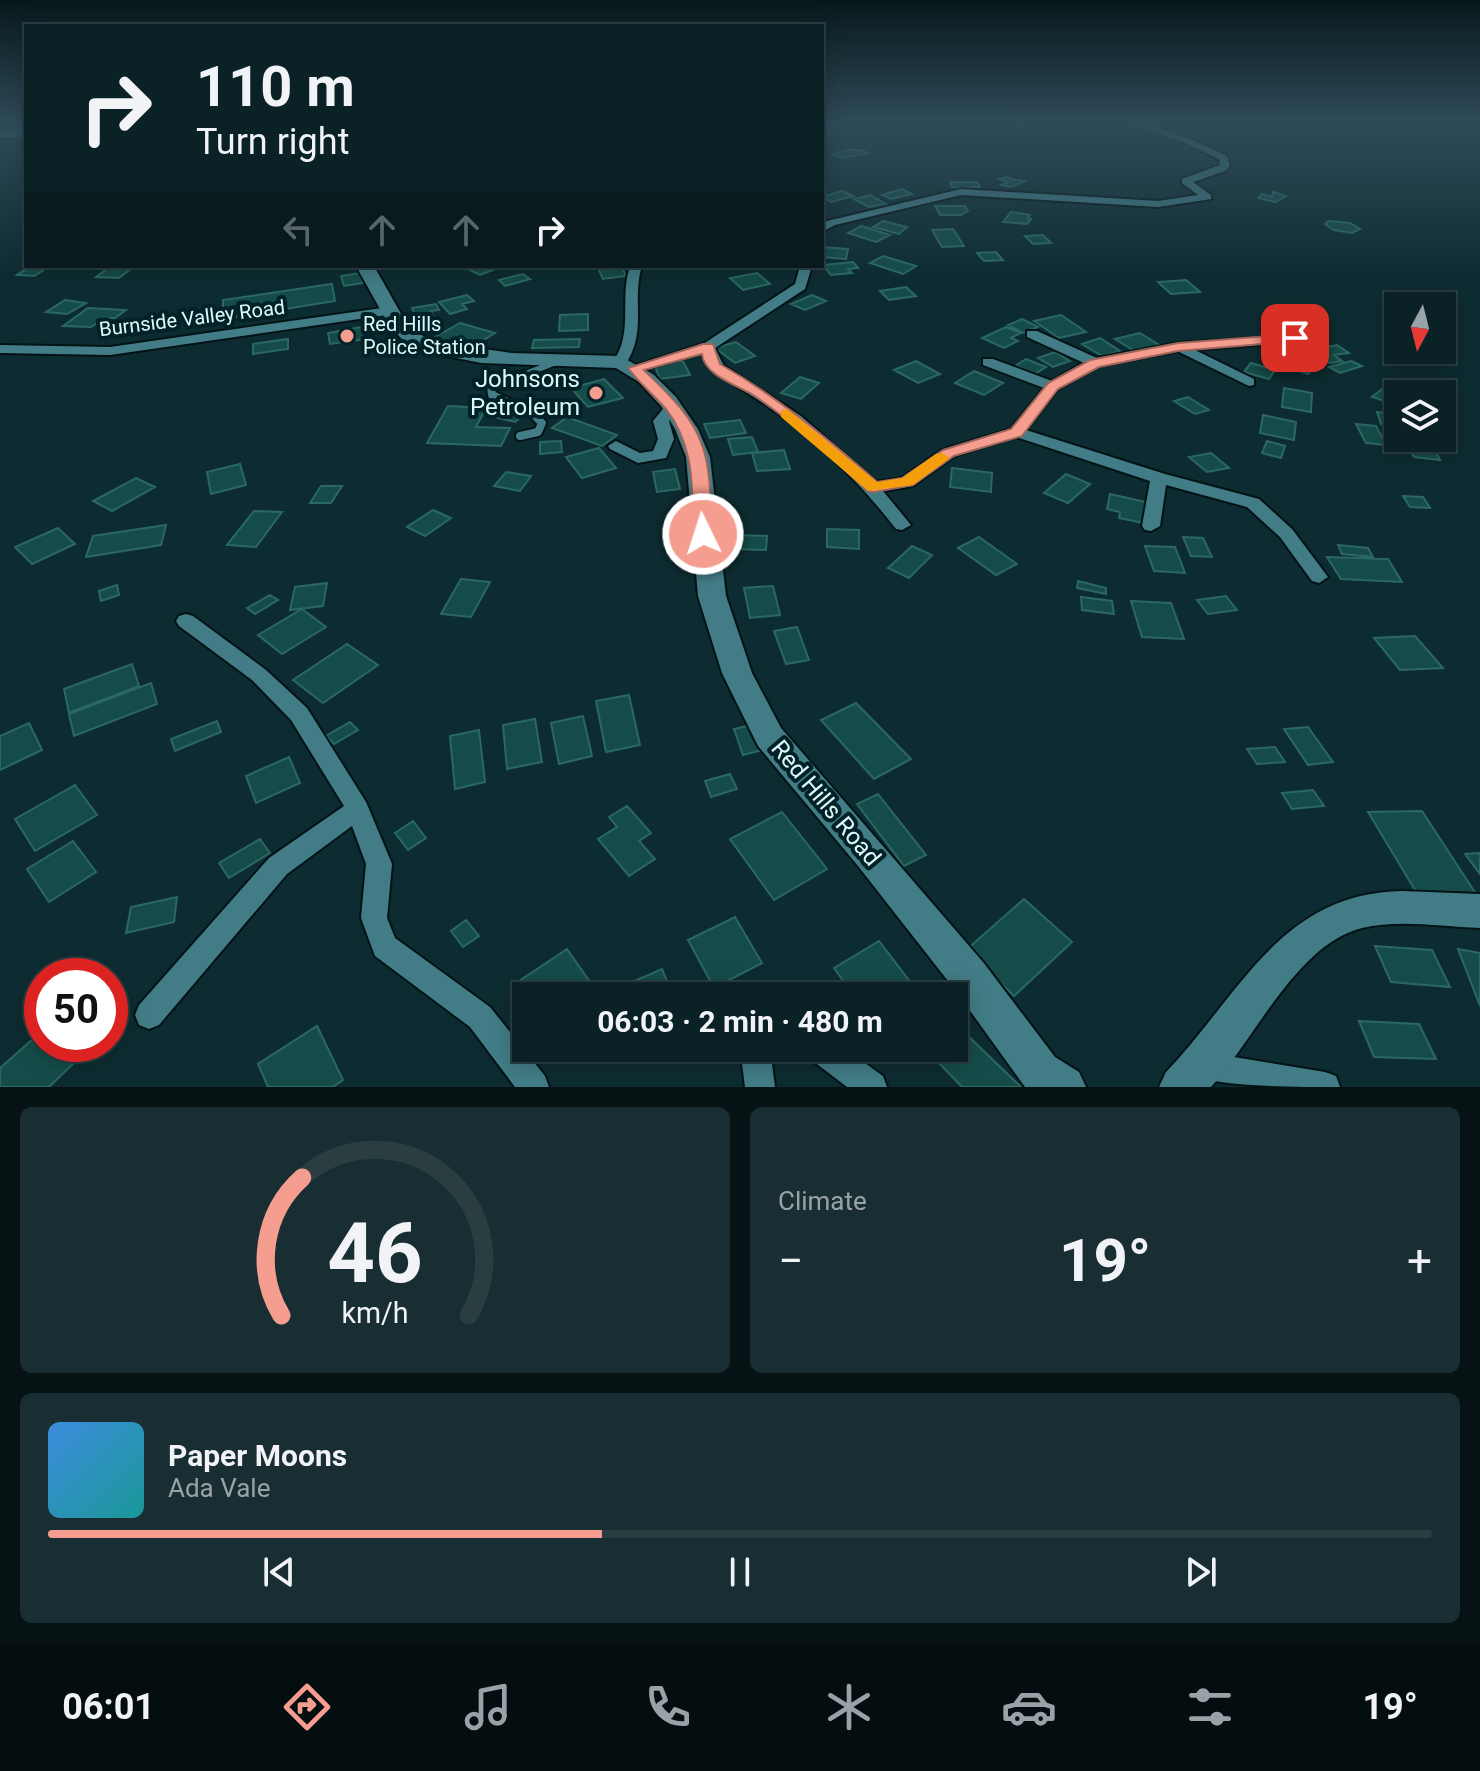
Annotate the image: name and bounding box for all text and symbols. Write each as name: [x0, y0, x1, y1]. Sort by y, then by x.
text: 110 m: [196, 54, 355, 120]
icon: right: [64, 56, 168, 160]
text: Turn right: [196, 121, 349, 163]
icon: left: [276, 208, 320, 252]
icon: ahead: [360, 208, 404, 252]
icon: ahead: [444, 208, 488, 252]
icon: right: [528, 208, 572, 252]
north arrow: [1384, 292, 1456, 364]
map controls: [1384, 292, 1456, 452]
street label: Burnside Valley Road: [98, 295, 286, 341]
pin: [1261, 304, 1329, 372]
place label: Red Hills Police Station: [363, 312, 486, 359]
icon: arrive: [1273, 316, 1317, 360]
marker: Red Hills Police Station: [338, 327, 356, 345]
place label: Johnsons Petroleum: [470, 365, 580, 421]
button: layers: [1384, 380, 1456, 452]
marker: Johnsons Petroleum: [587, 384, 605, 402]
position arrow: [661, 492, 745, 576]
street label: Red Hills Road: [765, 735, 887, 871]
speed limit sign: 50: [24, 958, 128, 1062]
text: 06:03 · 2 min · 480 m: [597, 1004, 883, 1039]
text: Climate: [778, 1186, 867, 1216]
text: 46: [327, 1205, 423, 1302]
text: 19°: [1059, 1225, 1151, 1296]
text: −: [778, 1235, 803, 1287]
text: +: [1407, 1235, 1432, 1287]
text: km/h: [341, 1296, 409, 1330]
text: Paper Moons: [168, 1438, 347, 1473]
text: Ada Vale: [168, 1473, 270, 1503]
icon: previous: [257, 1550, 301, 1594]
icon: pause: [718, 1550, 762, 1594]
icon: next: [1179, 1550, 1223, 1594]
icon: directions: [279, 1679, 335, 1735]
icon: music: [460, 1679, 516, 1735]
icon: phone: [640, 1679, 696, 1735]
icon: climate: [821, 1679, 877, 1735]
icon: car: [1001, 1679, 1057, 1735]
icon: filters: [1182, 1679, 1238, 1735]
text: 06:01: [62, 1686, 155, 1728]
text: 19°: [1362, 1686, 1418, 1728]

